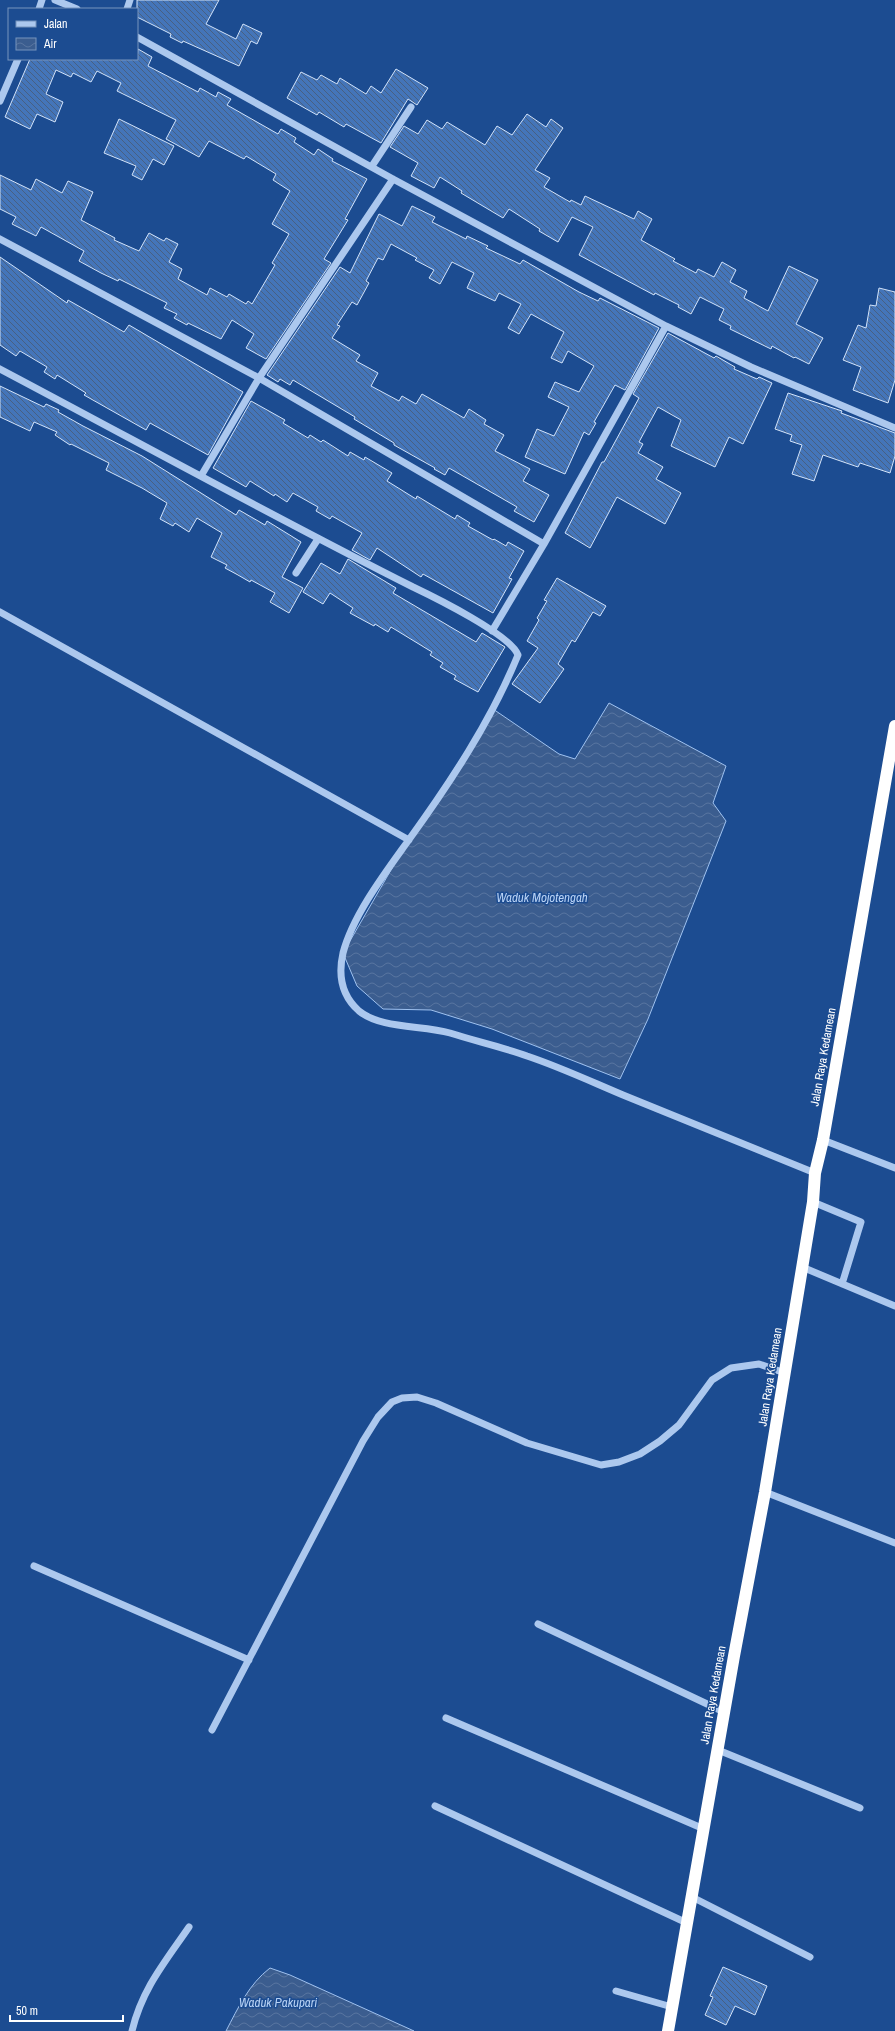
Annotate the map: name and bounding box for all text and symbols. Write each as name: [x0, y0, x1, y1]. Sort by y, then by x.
legend: [8, 8, 138, 60]
text: Jalan: [44, 16, 68, 32]
text: Air: [43, 36, 57, 52]
water label: Waduk Mojotengah: [496, 889, 588, 906]
street label: Jalan Raya Kedamean: [806, 1007, 840, 1107]
street label: Jalan Raya Kedamean: [754, 1327, 786, 1427]
street label: Jalan Raya Kedamean: [696, 1645, 730, 1745]
water label: Waduk Pakupari: [239, 1994, 317, 2011]
scale bar: [10, 1997, 123, 2023]
text: 50 m: [16, 2003, 38, 2019]

